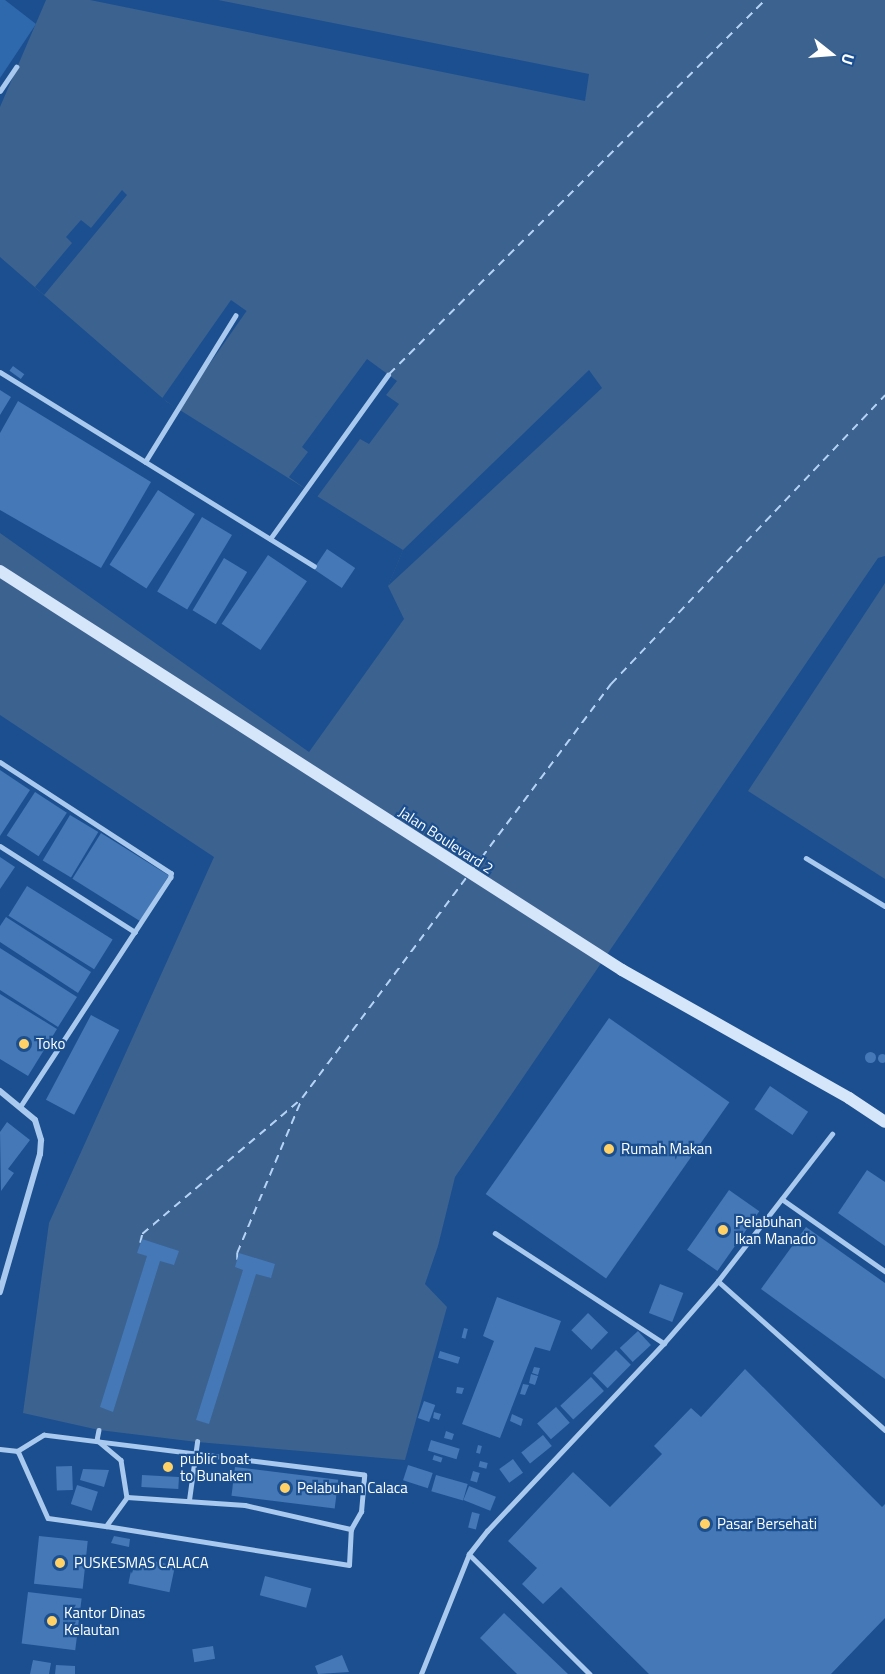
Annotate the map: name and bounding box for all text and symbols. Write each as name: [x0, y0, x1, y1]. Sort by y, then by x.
north arrow: [801, 24, 861, 84]
text: U: [835, 51, 861, 68]
street label: Jalan Boulevard 2: [395, 803, 497, 877]
place label: Toko: [36, 1035, 65, 1053]
marker: Toko: [17, 1037, 31, 1051]
place label: Rumah Makan: [621, 1140, 712, 1158]
marker: Rumah Makan: [602, 1142, 616, 1156]
place label: Pelabuhan Ikan Manado: [735, 1212, 816, 1247]
marker: Pelabuhan Ikan Manado: [716, 1223, 730, 1237]
place label: public boat to Bunaken: [180, 1449, 252, 1484]
marker: public boat to Bunaken: [161, 1460, 175, 1474]
place label: Pelabuhan Calaca: [297, 1479, 408, 1497]
marker: Pelabuhan Calaca: [278, 1481, 292, 1495]
place label: Pasar Bersehati: [717, 1515, 817, 1533]
marker: Pasar Bersehati: [698, 1517, 712, 1531]
marker: PUSKESMAS CALACA: [51, 1554, 69, 1572]
place label: PUSKESMAS CALACA: [74, 1554, 209, 1572]
place label: Kantor Dinas Kelautan: [64, 1603, 145, 1638]
marker: Kantor Dinas Kelautan: [45, 1614, 59, 1628]

